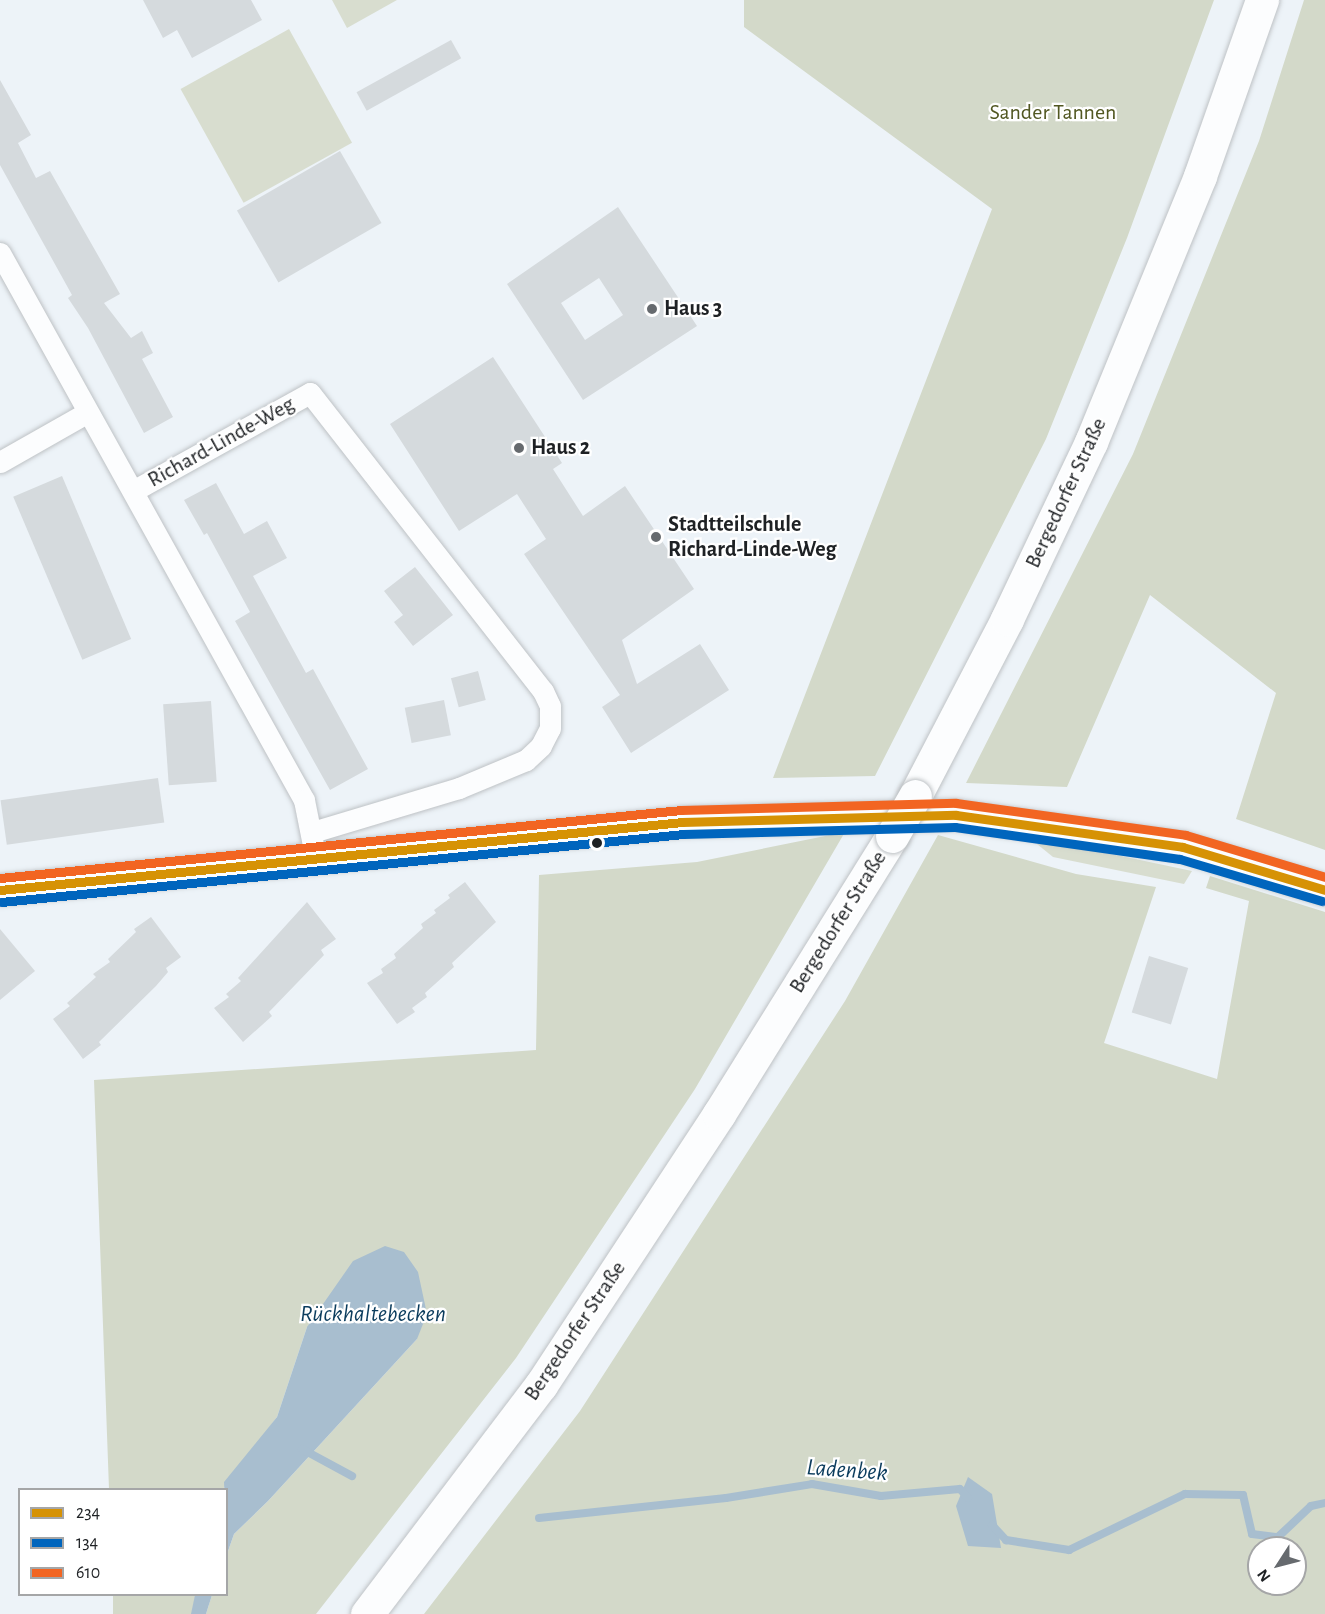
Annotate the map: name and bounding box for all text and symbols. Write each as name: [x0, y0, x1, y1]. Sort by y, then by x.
park label: Sander Tannen: [990, 100, 1116, 126]
place label: Haus 3: [664, 296, 722, 322]
marker: Haus 3: [645, 302, 659, 316]
street label: Richard-Linde-Weg: [143, 391, 299, 493]
street label: Bergedorfer Straße: [1020, 414, 1112, 572]
place label: Haus 2: [531, 435, 590, 461]
marker: Haus 2: [512, 441, 526, 455]
place label: Stadtteilschule Richard-Linde-Weg: [668, 511, 837, 562]
marker: Stadtteilschule Richard-Linde-Weg: [649, 530, 663, 544]
unlabelled marker: [591, 837, 603, 849]
street label: Bergedorfer Straße: [784, 846, 892, 998]
street label: Bergedorfer Straße: [519, 1256, 631, 1406]
water label: Rückhaltebecken: [300, 1301, 446, 1329]
water label: Ladenbek: [805, 1454, 889, 1488]
legend: [18, 1488, 228, 1596]
text: 234: [76, 1504, 100, 1522]
text: 134: [76, 1534, 98, 1552]
north arrow: [1247, 1536, 1307, 1596]
text: 610: [76, 1564, 100, 1582]
text: N: [1254, 1566, 1274, 1585]

